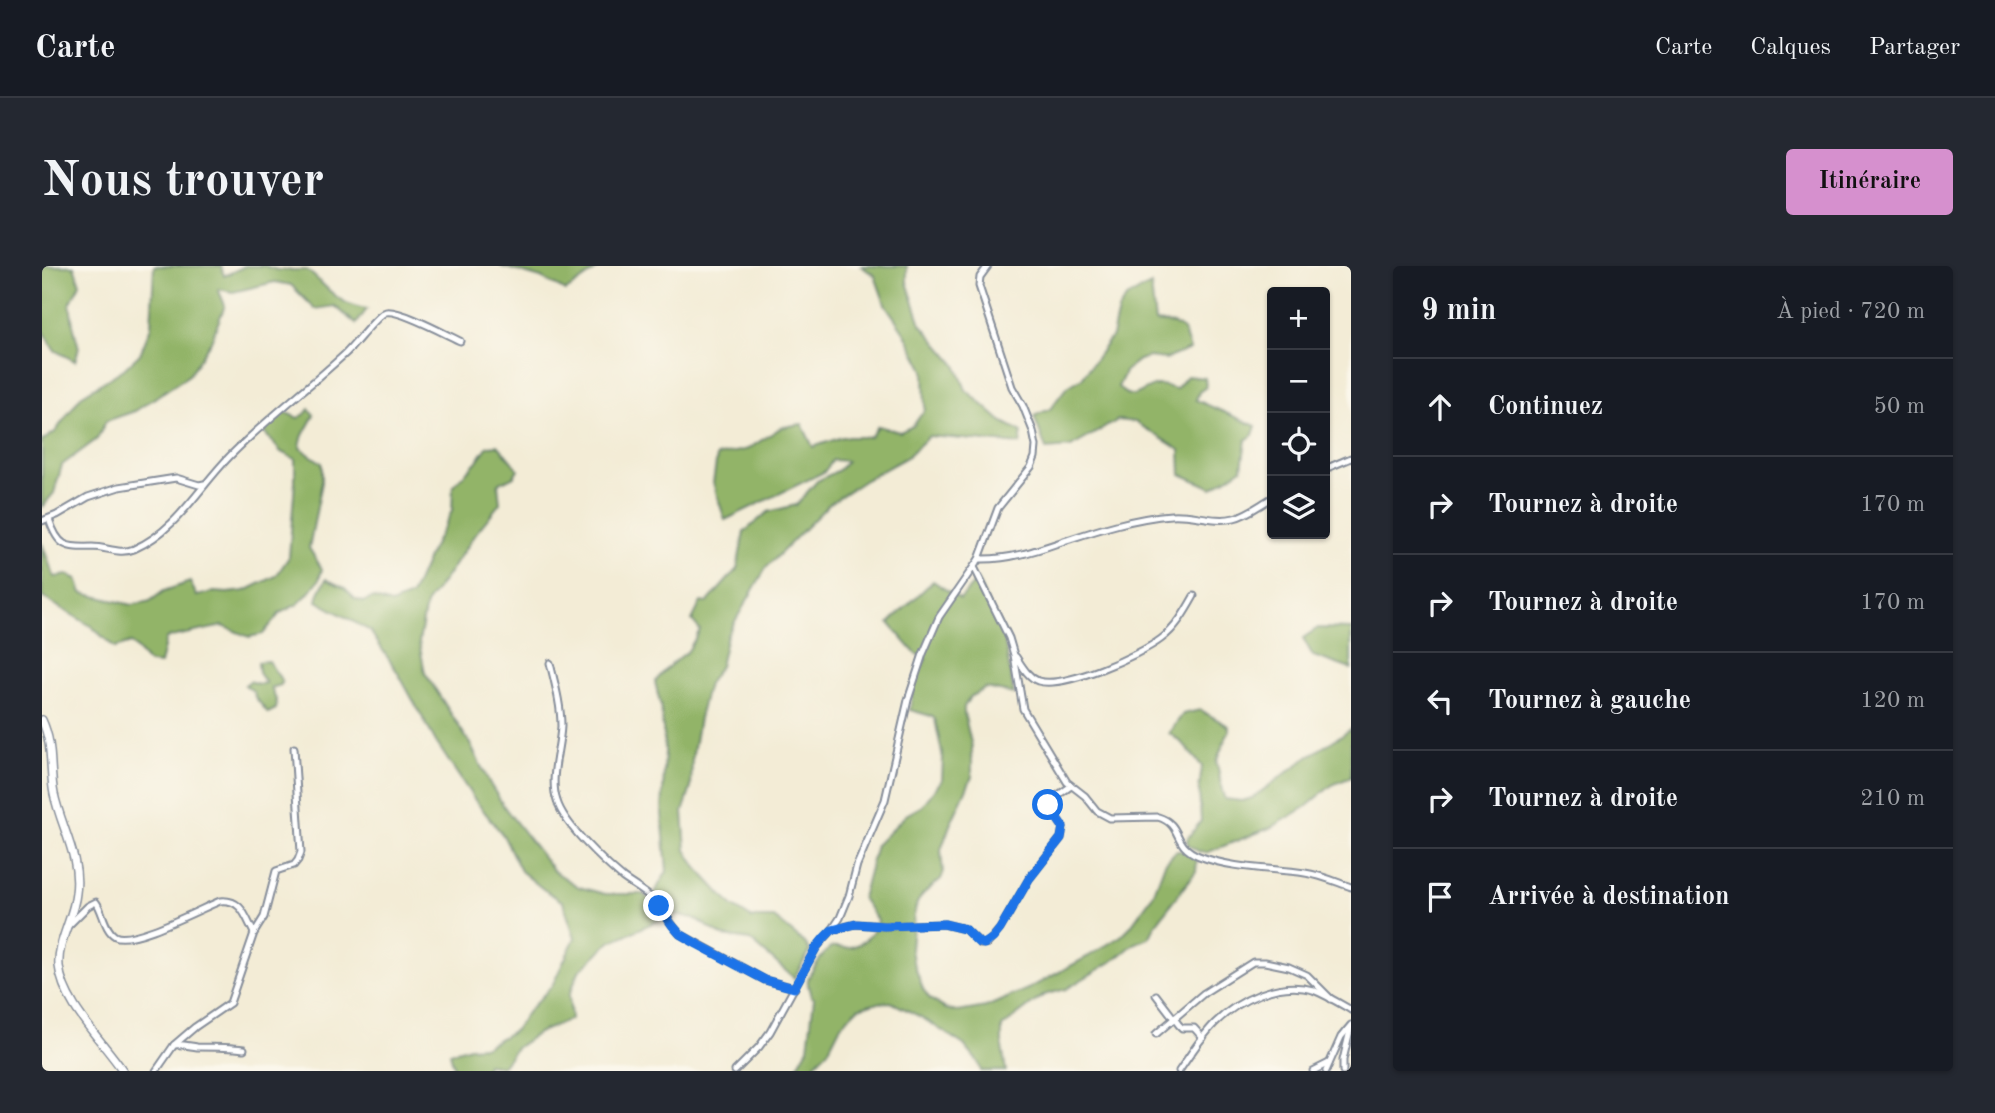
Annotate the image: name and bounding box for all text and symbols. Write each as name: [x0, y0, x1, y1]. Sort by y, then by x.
text: Carte: [35, 32, 115, 65]
text: Carte: [1655, 36, 1712, 60]
text: Calques: [1750, 36, 1831, 60]
text: Partager: [1869, 36, 1960, 60]
button: Itinéraire: [1786, 149, 1953, 215]
text: Nous trouver: [42, 158, 324, 207]
map controls: [1267, 287, 1330, 539]
button: +: [1267, 287, 1330, 350]
text: 9 min: [1421, 296, 1496, 326]
text: À pied · 720 m: [1776, 300, 1925, 323]
button: −: [1267, 350, 1330, 413]
icon: ahead: [1421, 388, 1459, 426]
text: Continuez: [1488, 394, 1603, 420]
text: 50 m: [1874, 395, 1925, 418]
button: locate: [1267, 413, 1330, 476]
button: layers: [1267, 476, 1330, 539]
icon: right: [1421, 486, 1459, 524]
text: Tournez à droite: [1488, 492, 1678, 518]
text: 170 m: [1860, 493, 1925, 516]
icon: right: [1421, 584, 1459, 622]
text: Tournez à droite: [1488, 590, 1678, 616]
text: 170 m: [1860, 591, 1925, 614]
icon: left: [1421, 682, 1459, 720]
text: Tournez à gauche: [1488, 688, 1691, 714]
text: 120 m: [1860, 689, 1925, 712]
icon: right: [1421, 780, 1459, 818]
text: Tournez à droite: [1488, 786, 1678, 812]
text: 210 m: [1860, 787, 1925, 810]
route start: [1032, 789, 1063, 820]
icon: arrive: [1421, 878, 1459, 916]
text: Arrivée à destination: [1488, 884, 1730, 910]
route end: [643, 890, 674, 921]

